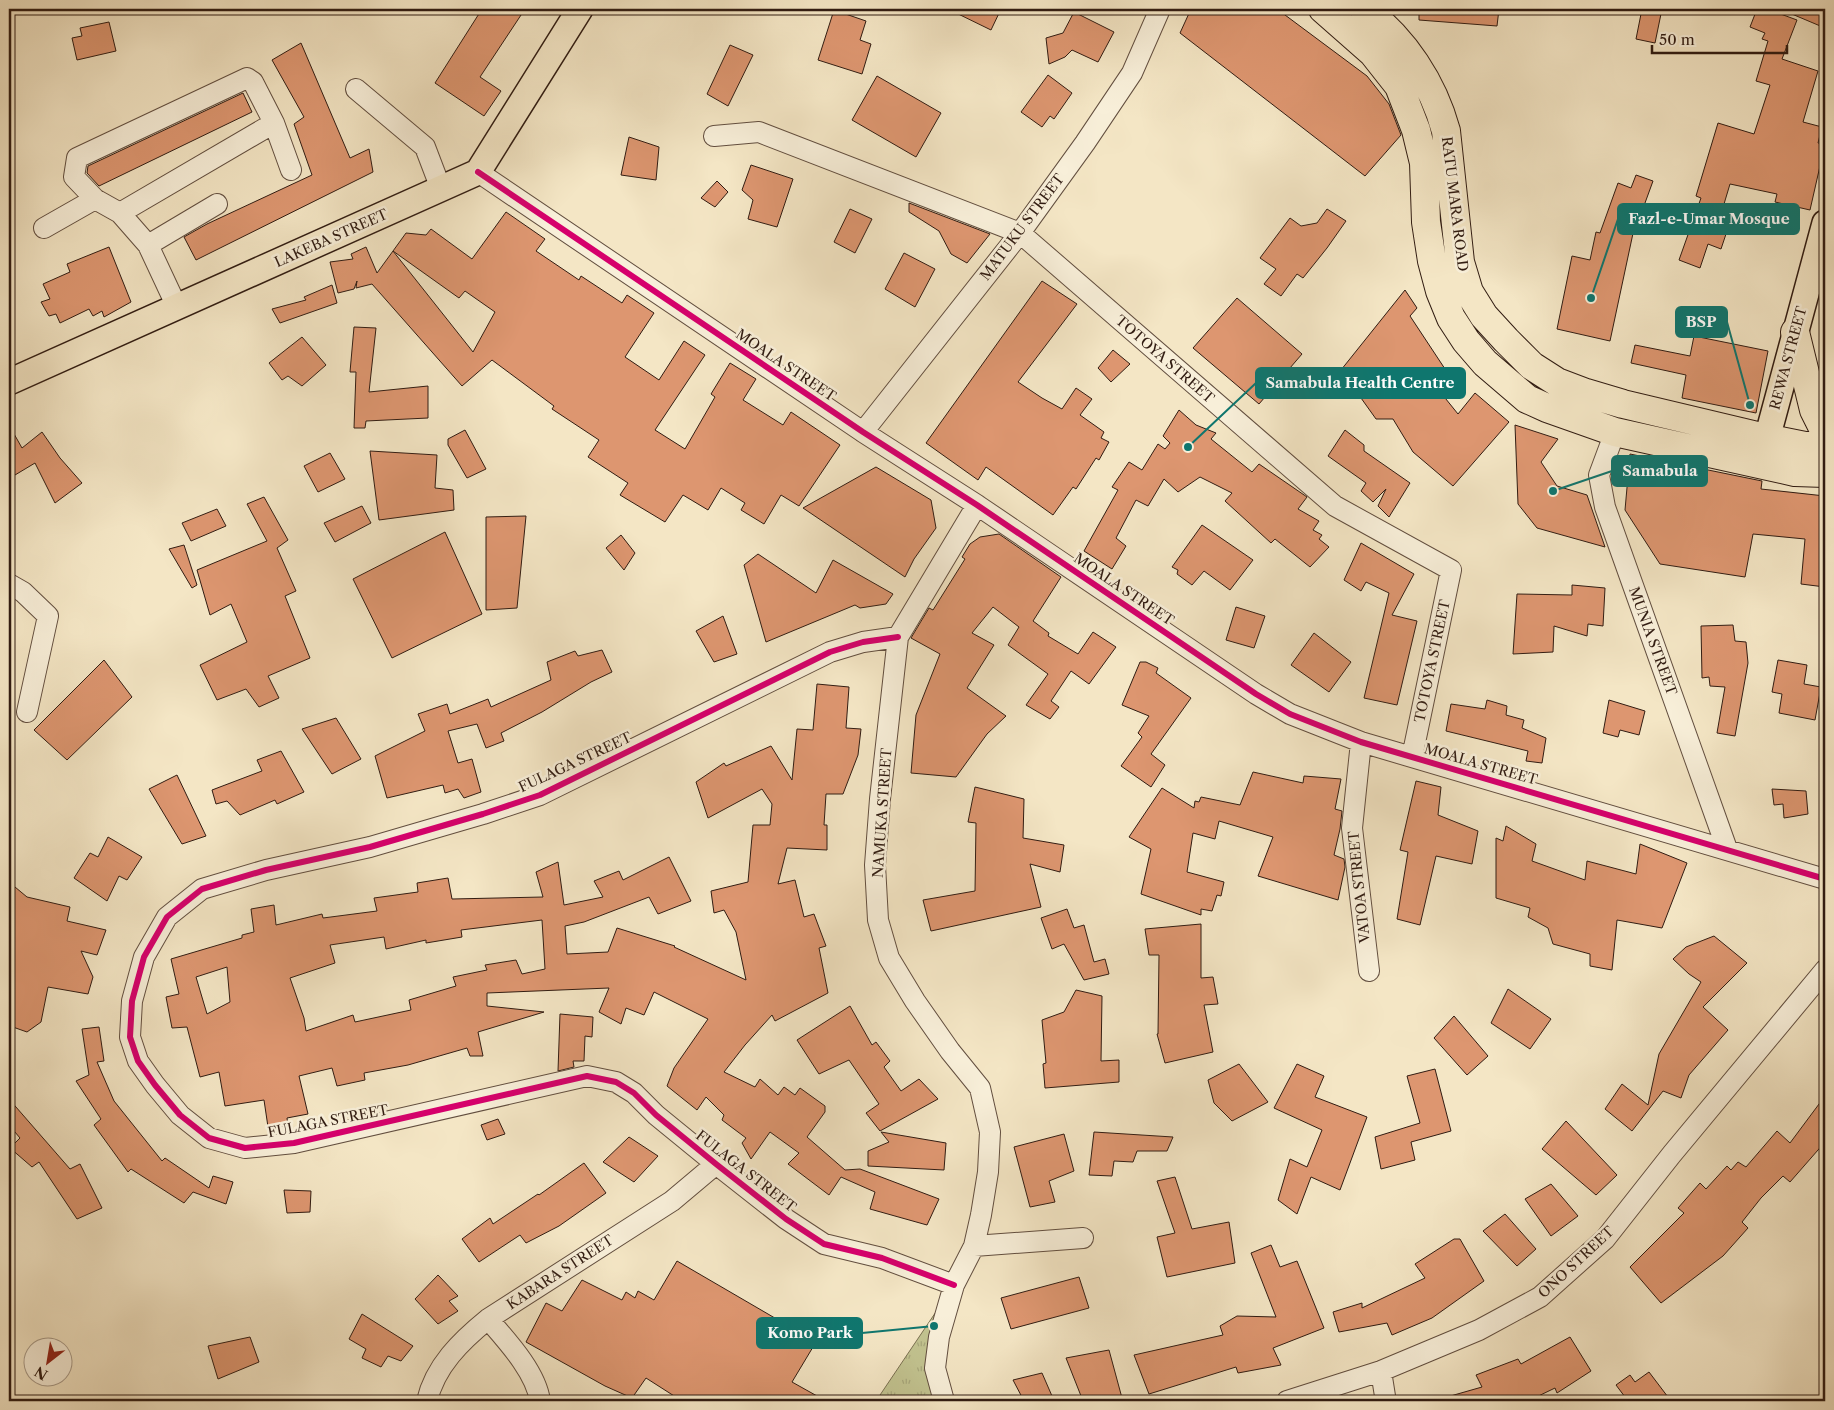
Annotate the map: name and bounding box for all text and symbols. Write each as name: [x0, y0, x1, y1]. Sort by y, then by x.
scale bar: [1652, 22, 1786, 54]
text: 50 m: [1659, 30, 1695, 49]
street label: RATU MARA ROAD: [1438, 135, 1472, 273]
street label: MATUKU STREET: [976, 170, 1068, 284]
callout: Fazl-e-Umar Mosque: [1618, 204, 1799, 234]
street label: LAKEBA STREET: [272, 205, 391, 271]
text: Fazl-e-Umar Mosque: [1628, 209, 1790, 228]
street label: REWA STREET: [1766, 304, 1811, 412]
callout: BSP: [1676, 307, 1727, 337]
street label: TOTOYA STREET: [1112, 311, 1218, 407]
text: BSP: [1685, 312, 1717, 331]
street label: MOALA STREET: [732, 325, 840, 406]
callout: Samabula Health Centre: [1256, 368, 1465, 398]
text: Samabula Health Centre: [1266, 373, 1454, 392]
callout: Samabula: [1612, 456, 1707, 486]
text: Samabula: [1622, 461, 1698, 480]
street label: MOALA STREET: [1070, 549, 1178, 630]
street label: MUNIA STREET: [1625, 584, 1681, 698]
street label: TOTOYA STREET: [1410, 597, 1454, 724]
street label: FULAGA STREET: [516, 728, 635, 796]
street label: MOALA STREET: [1422, 739, 1540, 789]
street label: NAMUKA STREET: [868, 747, 896, 879]
street label: VATOA STREET: [1344, 830, 1374, 945]
street label: FULAGA STREET: [266, 1100, 390, 1142]
street label: FULAGA STREET: [692, 1126, 800, 1216]
street label: ONO STREET: [1534, 1222, 1618, 1302]
street label: KABARA STREET: [503, 1230, 617, 1313]
callout: Komo Park: [757, 1318, 862, 1348]
text: Komo Park: [767, 1323, 854, 1342]
north arrow: [22, 1338, 72, 1388]
text: N: [31, 1362, 51, 1384]

